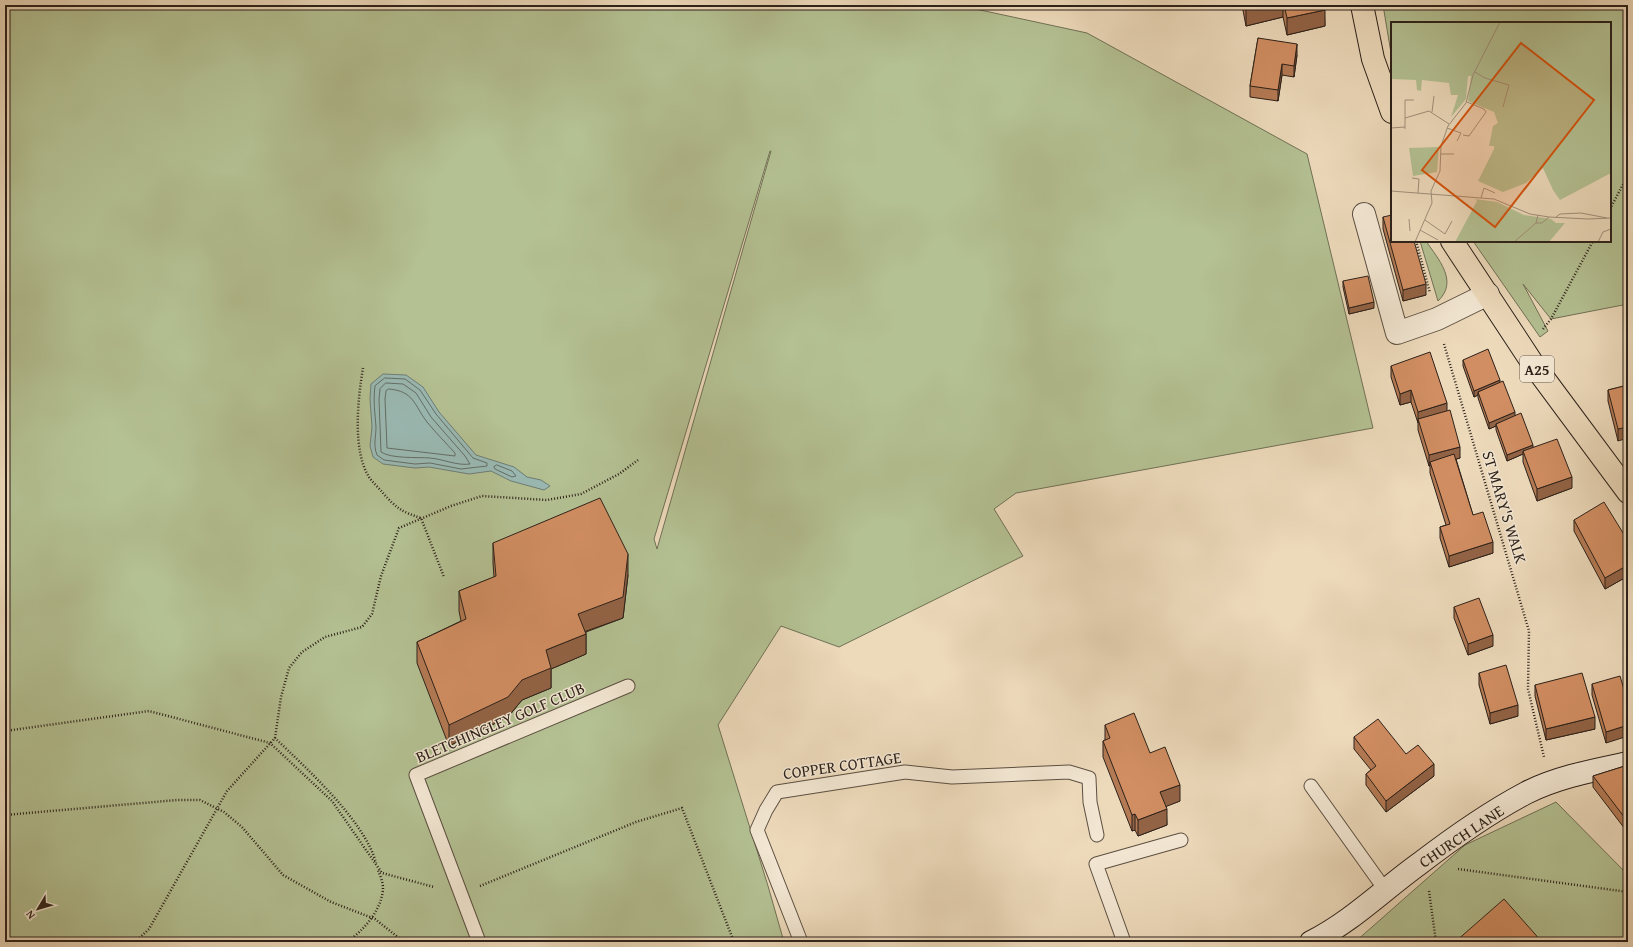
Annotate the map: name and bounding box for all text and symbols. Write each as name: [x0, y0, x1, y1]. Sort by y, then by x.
inset map: [1391, 22, 1611, 242]
road number: A25: [1520, 356, 1554, 382]
street label: ST MARY'S WALK: [1476, 448, 1534, 567]
street label: BLETCHINGLEY GOLF CLUB: [412, 676, 588, 768]
street label: COPPER COTTAGE: [781, 745, 903, 785]
street label: CHURCH LANE: [1414, 799, 1508, 873]
north arrow: [18, 889, 58, 929]
text: N: [21, 907, 39, 923]

